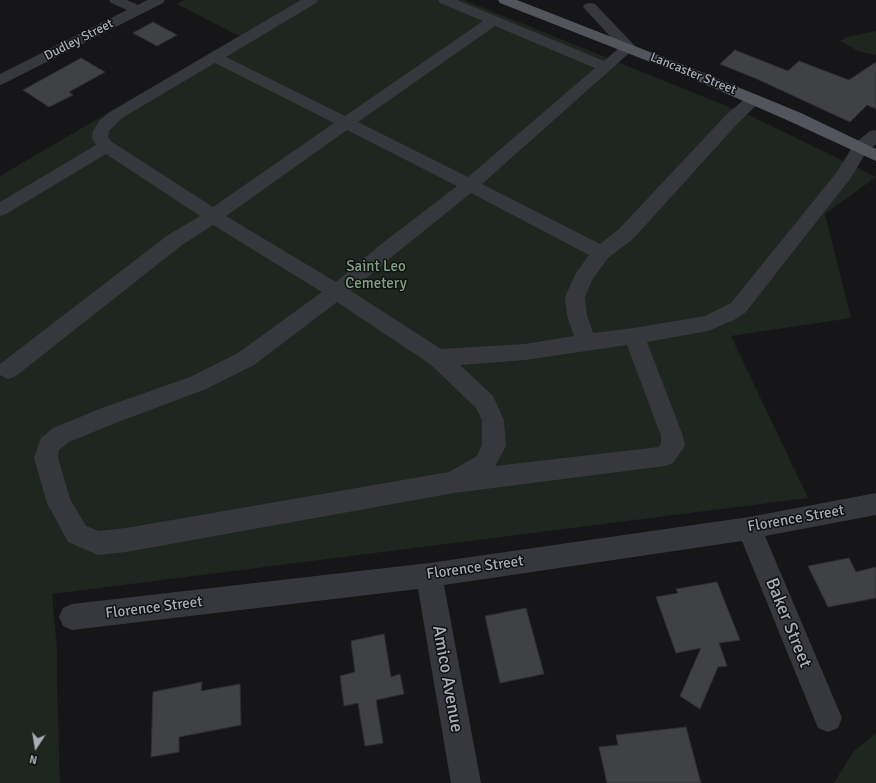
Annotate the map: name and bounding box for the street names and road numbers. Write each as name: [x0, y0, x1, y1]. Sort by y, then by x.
street label: Dudley Street: [42, 16, 116, 64]
street label: Lancaster Street: [648, 50, 738, 98]
street label: Florence Street: [746, 502, 846, 536]
street label: Florence Street: [425, 552, 525, 584]
street label: Baker Street: [760, 575, 816, 671]
street label: Florence Street: [104, 593, 204, 623]
street label: Amico Avenue: [427, 624, 467, 734]

